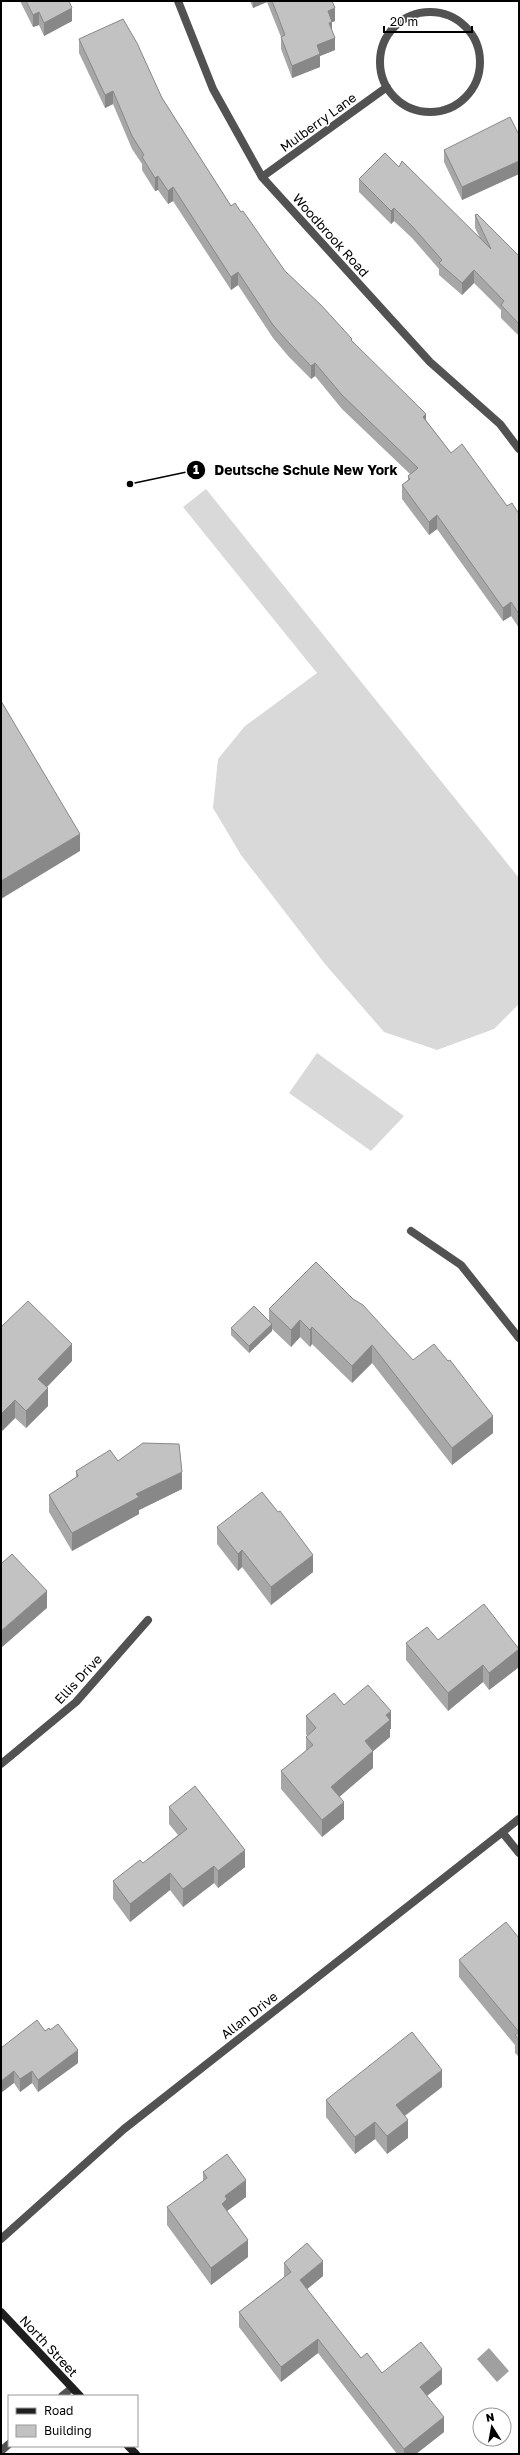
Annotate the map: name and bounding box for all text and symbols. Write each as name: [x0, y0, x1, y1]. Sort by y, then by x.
scale bar: [384, 8, 472, 34]
text: 20 m: [390, 14, 418, 29]
street label: Mulberry Lane: [277, 89, 359, 155]
street label: Woodbrook Road: [289, 190, 373, 280]
callout: Deutsche Schule New York: [186, 457, 405, 483]
text: Deutsche Schule New York: [214, 461, 398, 478]
text: 1: [193, 462, 199, 477]
street label: Ellis Drive: [51, 1651, 105, 1707]
street label: Allan Drive: [217, 1988, 281, 2042]
street label: North Street: [17, 2312, 81, 2380]
legend: [8, 2395, 138, 2447]
text: Road: [44, 2403, 73, 2418]
north arrow: [472, 2407, 512, 2447]
text: N: [485, 2410, 495, 2424]
text: Building: [44, 2423, 92, 2438]

